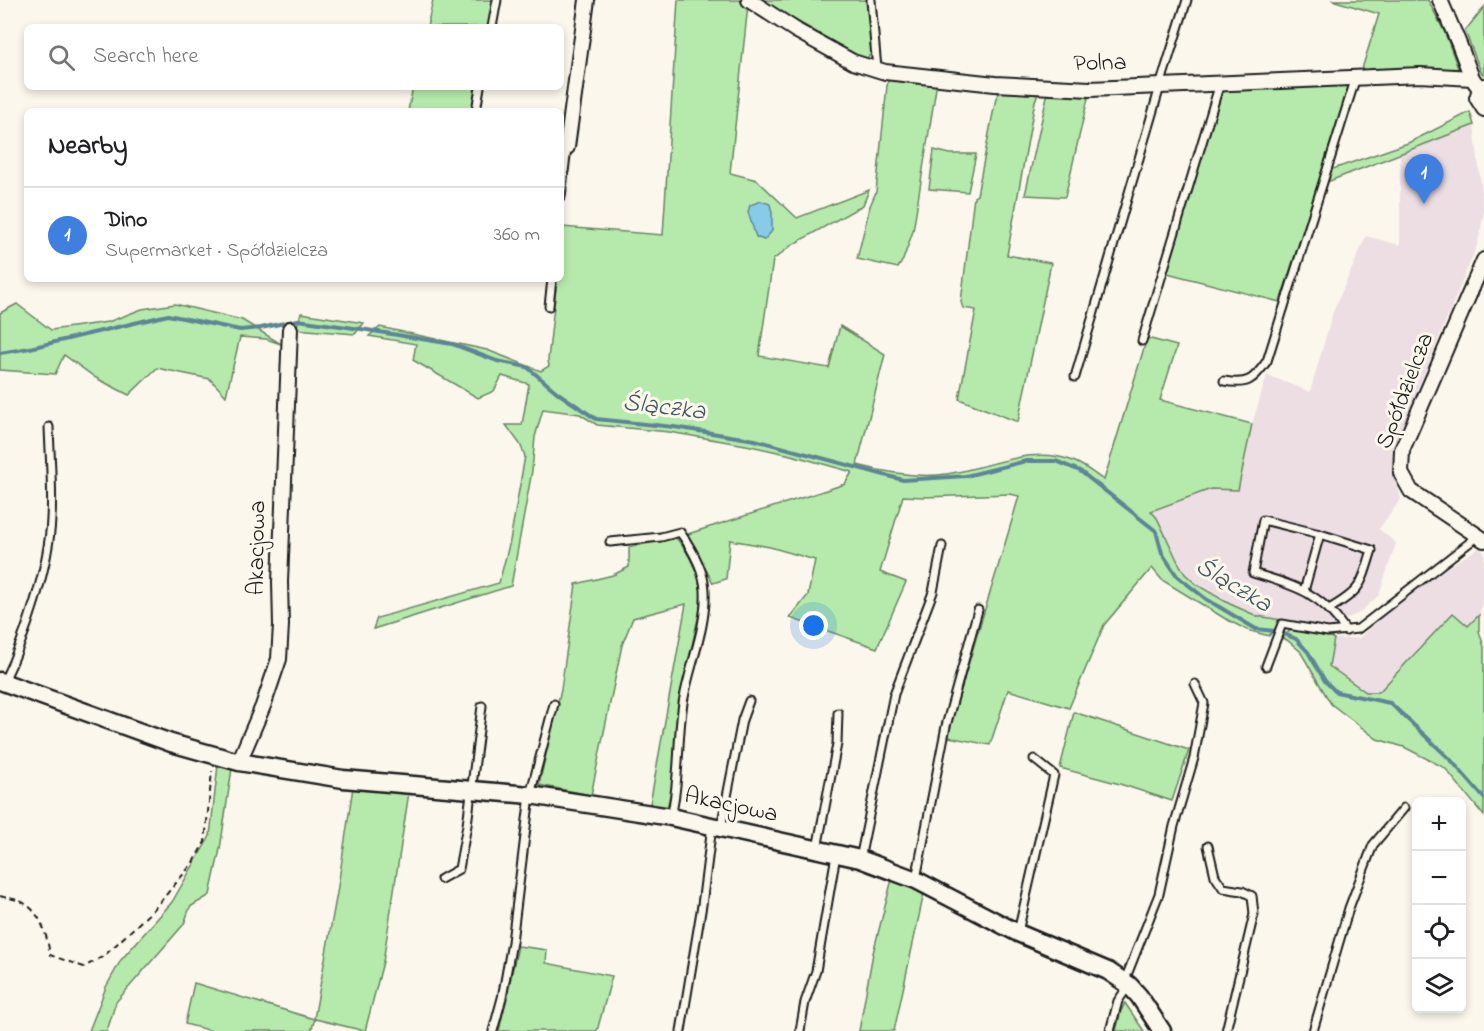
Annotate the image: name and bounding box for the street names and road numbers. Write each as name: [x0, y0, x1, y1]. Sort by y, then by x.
street label: Polna: [1073, 46, 1127, 82]
street label: Spółdzielcza: [1368, 328, 1444, 454]
street label: Akacjowa: [240, 500, 276, 596]
street label: Akacjowa: [681, 779, 781, 833]

